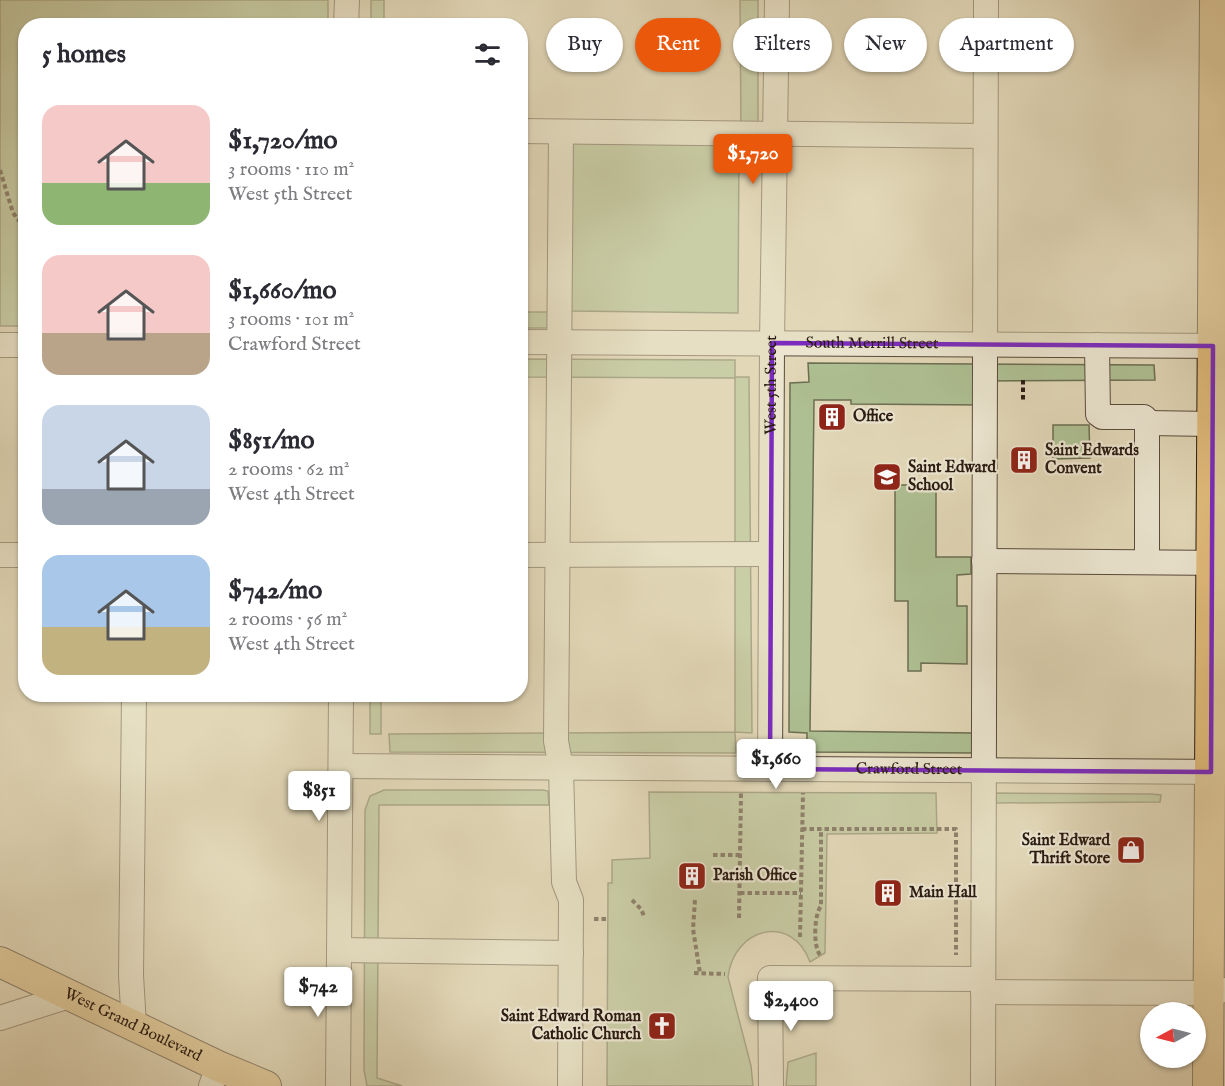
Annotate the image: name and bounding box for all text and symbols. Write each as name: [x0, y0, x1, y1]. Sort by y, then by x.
chip: Buy: [546, 18, 623, 72]
chip: Rent: [635, 18, 721, 72]
chip: Filters: [733, 18, 832, 72]
chip: New: [844, 18, 927, 72]
chip: Apartment: [939, 18, 1074, 72]
text: 5 homes: [42, 38, 126, 71]
icon: filters: [471, 38, 504, 71]
text: $1,720/mo: [228, 124, 338, 157]
icon: home: [90, 129, 162, 201]
pin: $1,720: [704, 134, 802, 185]
text: $1,720: [727, 141, 779, 166]
text: 3 rooms · 110 m²: [228, 157, 354, 182]
text: West 5th Street: [228, 182, 352, 207]
text: $1,660/mo: [228, 274, 337, 307]
icon: home: [90, 279, 162, 351]
text: 3 rooms · 101 m²: [228, 307, 354, 332]
text: Crawford Street: [228, 332, 361, 357]
street label: South Merrill Street: [805, 334, 939, 354]
street label: West 5th Street: [762, 335, 782, 435]
building icon: Office: [816, 401, 848, 433]
place label: Office: [853, 407, 894, 427]
text: $851/mo: [228, 424, 315, 457]
icon: home: [90, 429, 162, 501]
place label: Saint Edwards Convent: [1045, 441, 1139, 479]
building icon: Saint Edwards Convent: [1008, 444, 1040, 476]
text: 2 rooms · 62 m²: [228, 457, 350, 482]
place label: Saint Edward School: [908, 458, 997, 496]
school or university icon: Saint Edward School: [871, 461, 903, 493]
text: West 4th Street: [228, 482, 355, 507]
text: $742/mo: [228, 574, 322, 607]
icon: home: [90, 579, 162, 651]
text: 2 rooms · 56 m²: [228, 607, 347, 632]
text: West 4th Street: [228, 632, 355, 657]
pin: $1,660: [727, 739, 825, 790]
text: $1,660: [751, 746, 801, 771]
street label: Crawford Street: [856, 759, 963, 780]
pin: $851: [283, 771, 355, 822]
text: $851: [302, 778, 336, 803]
place label: Saint Edward Thrift Store: [1022, 831, 1111, 869]
shop icon: Saint Edward Thrift Store: [1115, 834, 1147, 866]
building icon: Parish Office: [676, 860, 708, 892]
place label: Parish Office: [713, 866, 797, 886]
building icon: Main Hall: [872, 877, 904, 909]
place label: Main Hall: [909, 883, 977, 903]
pin: $742: [282, 967, 354, 1018]
text: $742: [298, 974, 338, 999]
pin: $2,400: [742, 981, 840, 1032]
street label: West Grand Boulevard: [61, 984, 205, 1067]
text: $2,400: [763, 988, 819, 1013]
north arrow: [1140, 1002, 1206, 1068]
map controls: [1140, 1002, 1206, 1068]
place label: Saint Edward Roman Catholic Church: [501, 1007, 641, 1045]
church icon: Saint Edward Roman Catholic Church: [646, 1010, 678, 1042]

